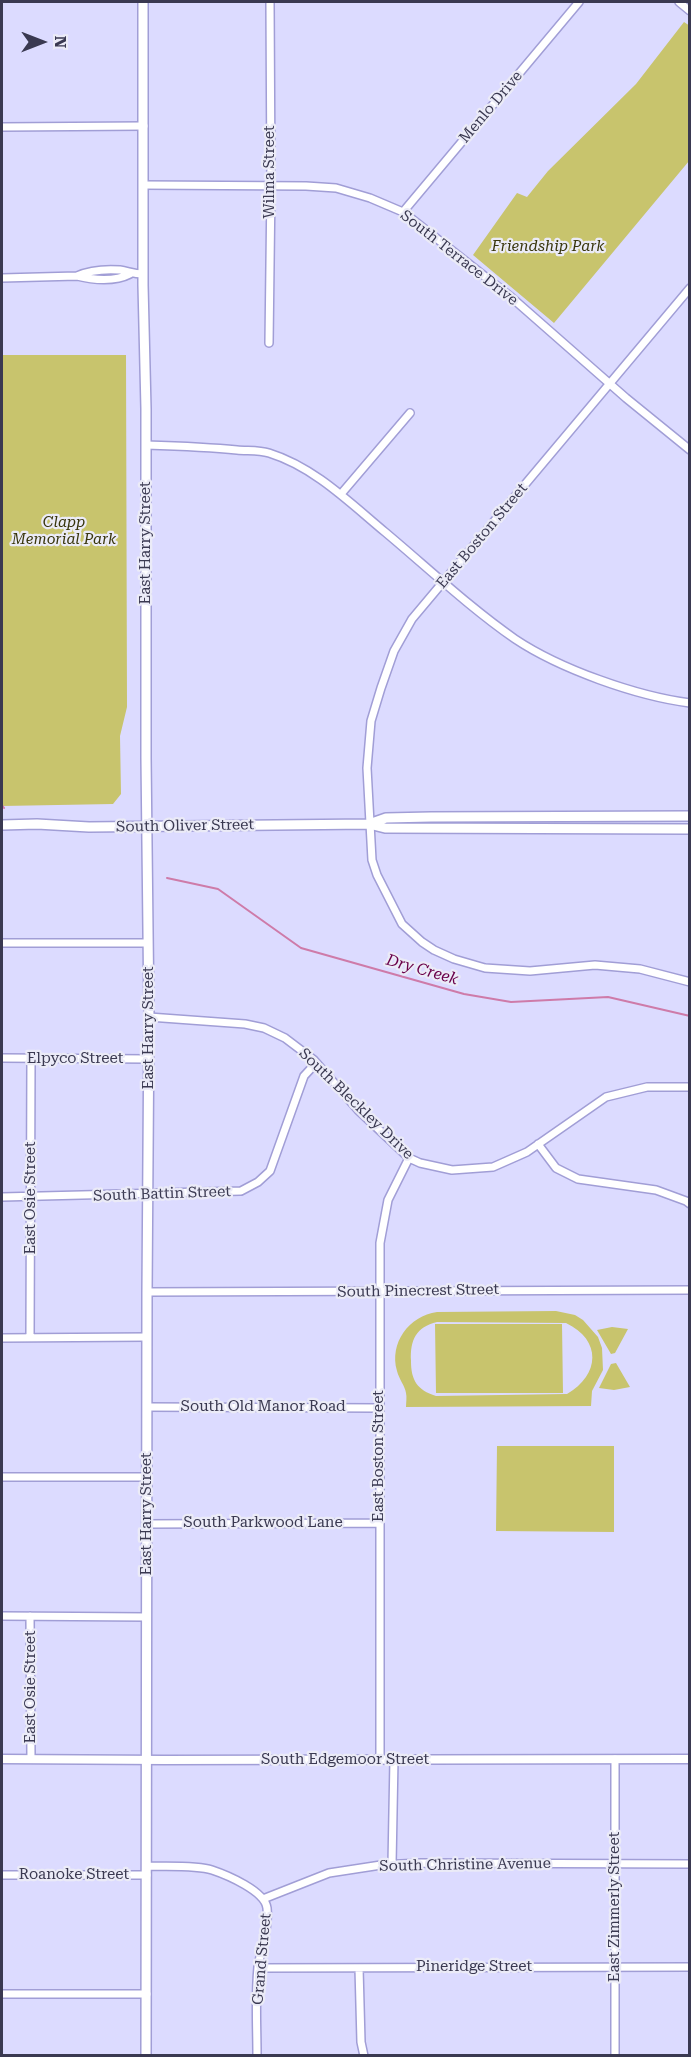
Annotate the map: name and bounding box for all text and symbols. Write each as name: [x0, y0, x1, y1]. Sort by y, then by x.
north arrow: [12, 12, 72, 72]
text: N: [51, 36, 70, 48]
street label: Menlo Drive: [456, 67, 526, 147]
street label: Wilma Street: [261, 125, 279, 219]
street label: South Terrace Drive: [397, 207, 521, 309]
park label: Friendship Park: [492, 238, 604, 256]
street label: East Boston Street: [433, 480, 531, 592]
street label: East Harry Street: [137, 481, 155, 605]
park label: Clapp Memorial Park: [12, 514, 116, 549]
street label: South Oliver Street: [116, 816, 254, 836]
water label: Dry Creek: [384, 951, 460, 989]
street label: East Harry Street: [140, 966, 158, 1090]
street label: South Bleckley Drive: [295, 1045, 417, 1163]
street label: Elpyco Street: [27, 1050, 123, 1068]
street label: East Osie Street: [22, 1141, 40, 1255]
street label: South Battin Street: [93, 1183, 231, 1205]
street label: South Pinecrest Street: [337, 1281, 499, 1301]
street label: East Boston Street: [370, 1390, 388, 1522]
street label: South Old Manor Road: [180, 1398, 346, 1416]
street label: East Harry Street: [138, 1452, 156, 1576]
street label: South Parkwood Lane: [183, 1514, 343, 1532]
street label: East Osie Street: [22, 1630, 40, 1744]
street label: South Edgemoor Street: [261, 1751, 429, 1769]
street label: East Zimmerly Street: [606, 1832, 624, 1982]
street label: South Christine Avenue: [379, 1855, 551, 1875]
street label: Roanoke Street: [19, 1866, 129, 1884]
street label: Grand Street: [249, 1912, 275, 2006]
street label: Pineridge Street: [416, 1958, 532, 1976]

